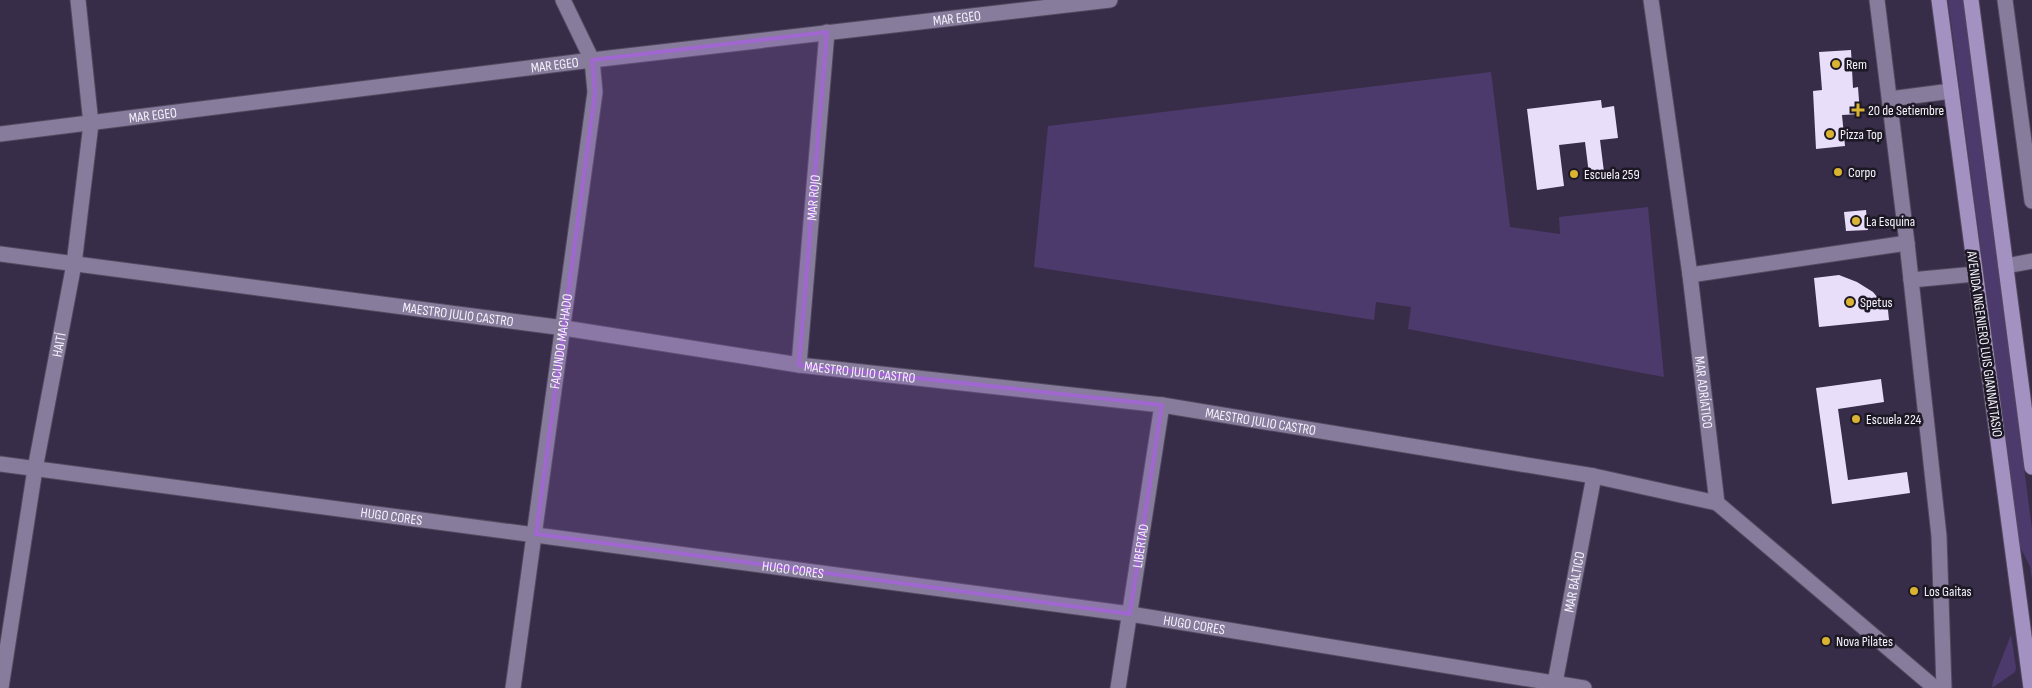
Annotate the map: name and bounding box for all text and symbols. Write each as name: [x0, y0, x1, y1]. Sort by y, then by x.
street label: MAR EGEO: [932, 7, 982, 29]
street label: MAR EGEO: [530, 54, 580, 77]
place label: Rem: [1846, 56, 1867, 73]
marker: Rem: [1830, 58, 1842, 70]
place label: 20 de Setiembre: [1868, 102, 1944, 119]
street label: MAR EGEO: [128, 104, 178, 127]
marker: 20 de Setiembre: [1852, 104, 1864, 116]
place label: Pizza Top: [1840, 126, 1883, 143]
marker: Pizza Top: [1824, 128, 1836, 140]
place label: Corpo: [1848, 164, 1876, 181]
place label: Escuela 259: [1584, 166, 1640, 183]
marker: Corpo: [1832, 166, 1844, 178]
marker: Escuela 259: [1568, 168, 1580, 180]
street label: MAR ROJO: [803, 174, 824, 221]
place label: La Esquina: [1866, 213, 1915, 230]
marker: La Esquina: [1850, 215, 1862, 227]
street label: AVENIDA INGENIERO LUIS GIANNATTASIO: [1963, 249, 2006, 438]
street label: FACUNDO MACHADO: [546, 293, 576, 390]
place label: Spetus: [1860, 294, 1893, 311]
marker: Spetus: [1844, 296, 1856, 308]
street label: MAESTRO JULIO CASTRO: [401, 299, 515, 330]
street label: HAITÍ: [48, 331, 70, 359]
street label: MAR ADRÍATICO: [1691, 355, 1716, 430]
street label: MAESTRO JULIO CASTRO: [803, 358, 916, 387]
street label: MAESTRO JULIO CASTRO: [1204, 404, 1317, 439]
place label: Escuela 224: [1866, 411, 1922, 428]
marker: Escuela 224: [1850, 413, 1862, 425]
street label: HUGO CORES: [360, 504, 423, 529]
street label: LIBERTAD: [1129, 522, 1152, 569]
street label: MAR BÁLTICO: [1560, 550, 1589, 614]
street label: HUGO CORES: [761, 557, 825, 582]
place label: Los Gaitas: [1924, 583, 1972, 600]
marker: Los Gaitas: [1908, 585, 1920, 597]
street label: HUGO CORES: [1162, 612, 1226, 638]
place label: Nova Pilates: [1836, 633, 1893, 650]
marker: Nova Pilates: [1820, 635, 1832, 647]

